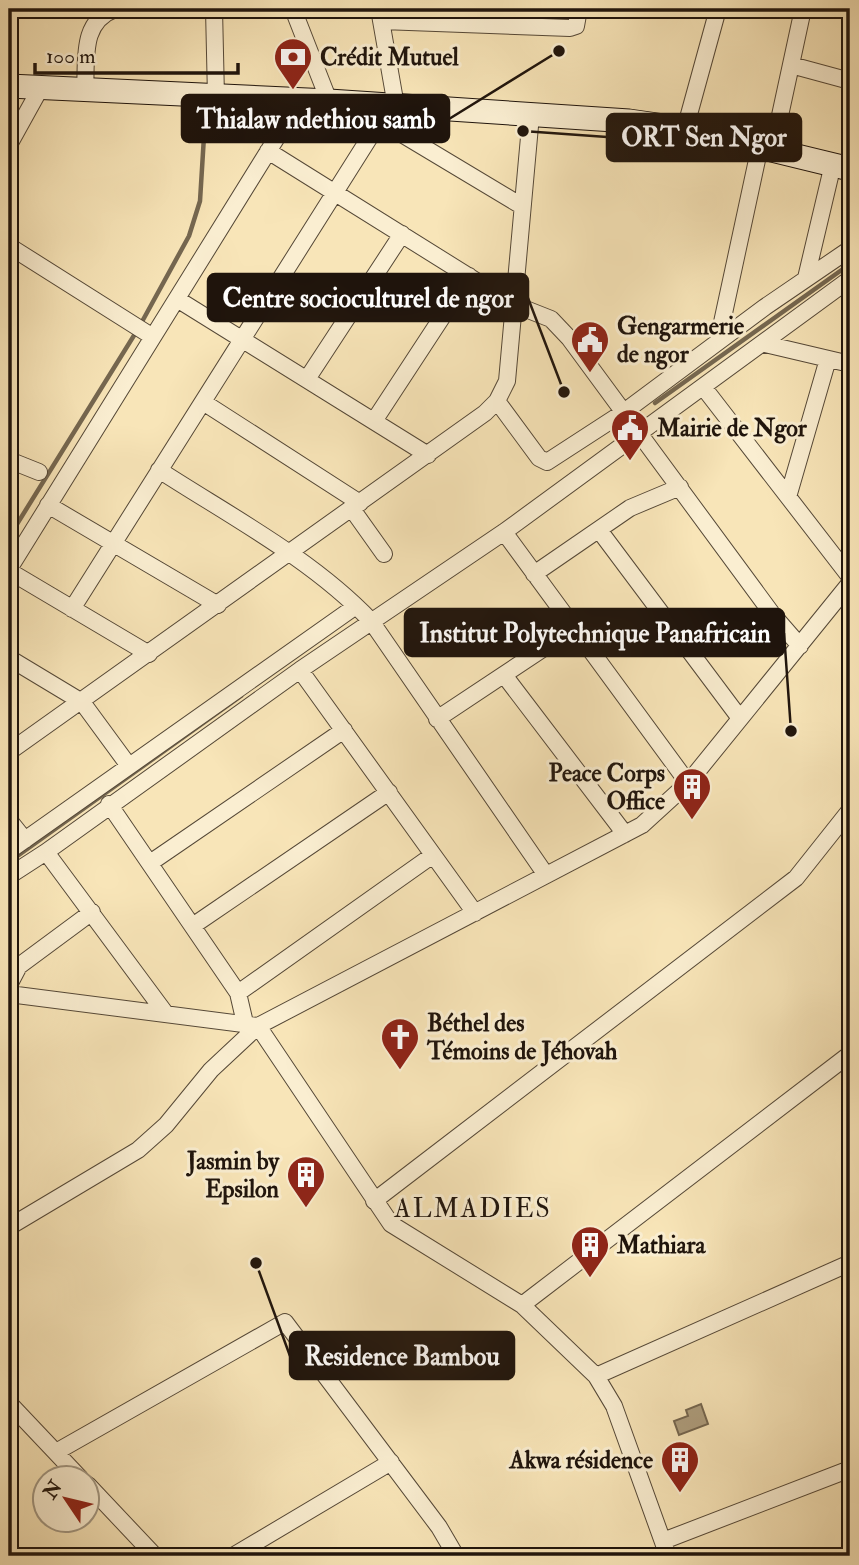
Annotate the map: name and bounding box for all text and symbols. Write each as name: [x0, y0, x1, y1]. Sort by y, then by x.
scale bar: [35, 32, 238, 76]
bank icon: Crédit Mutuel: [272, 36, 314, 91]
place label: Crédit Mutuel: [320, 42, 460, 73]
text: 100 m: [46, 43, 96, 70]
callout: Thialaw ndethiou samb: [182, 95, 449, 142]
text: Thialaw ndethiou samb: [196, 104, 436, 136]
callout: ORT Sen Ngor: [607, 114, 801, 161]
text: ORT Sen Ngor: [621, 122, 787, 155]
callout: Centre socioculturel de ngor: [208, 274, 528, 321]
text: Centre socioculturel de ngor: [222, 283, 514, 316]
place label: Gengarmerie de ngor: [617, 311, 744, 370]
public building icon: Gengarmerie de ngor: [569, 319, 611, 374]
public building icon: Mairie de Ngor: [609, 407, 651, 462]
place label: Mairie de Ngor: [656, 413, 808, 444]
callout: Institut Polytechnique Panafricain: [405, 609, 784, 656]
text: Institut Polytechnique Panafricain: [419, 618, 771, 651]
place label: Peace Corps Office: [549, 758, 665, 817]
building icon: Peace Corps Office: [671, 766, 713, 821]
place label: Béthel des Témoins de Jéhovah: [426, 1008, 618, 1067]
church icon: Béthel des Témoins de Jéhovah: [379, 1016, 421, 1071]
place label: Jasmin by Epsilon: [186, 1146, 280, 1205]
building icon: Jasmin by Epsilon: [285, 1154, 327, 1209]
district label: ALMADIES: [393, 1193, 552, 1225]
building icon: Mathiara: [569, 1224, 611, 1279]
place label: Mathiara: [616, 1230, 707, 1261]
callout: Residence Bambou: [290, 1332, 514, 1379]
text: Residence Bambou: [304, 1341, 500, 1373]
building icon: Akwa résidence: [659, 1439, 701, 1494]
place label: Akwa résidence: [509, 1445, 653, 1476]
north arrow: [32, 1464, 102, 1534]
text: N: [38, 1475, 68, 1504]

